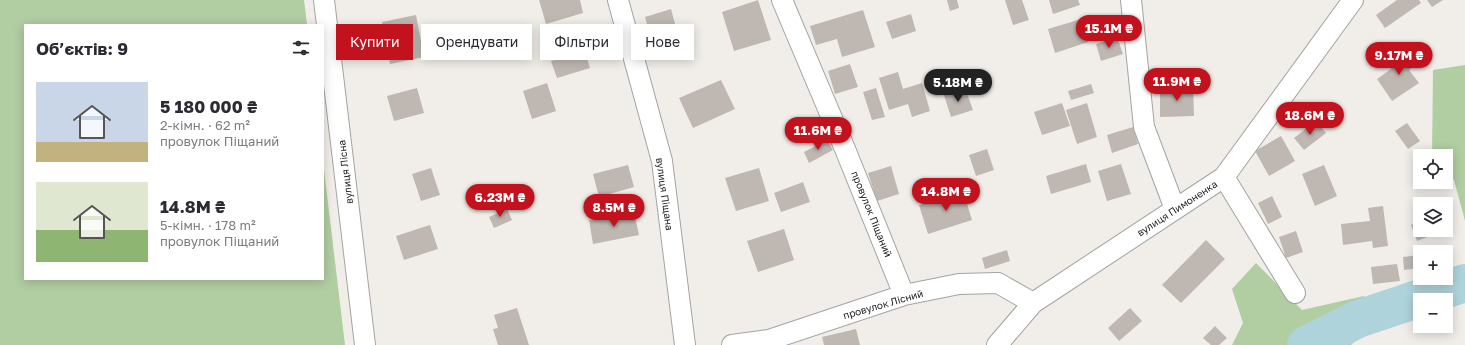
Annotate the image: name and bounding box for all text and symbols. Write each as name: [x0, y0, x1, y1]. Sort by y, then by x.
pin: 15.1M ₴: [1072, 15, 1146, 49]
text: 15.1M ₴: [1085, 20, 1133, 36]
chip: Купити: [336, 24, 413, 60]
chip: Орендувати: [421, 24, 532, 60]
chip: Фільтри: [540, 24, 623, 60]
chip: Нове: [631, 24, 694, 60]
icon: filters: [290, 37, 312, 59]
text: Об’єктів: 9: [36, 38, 128, 59]
pin: 9.17M ₴: [1362, 42, 1436, 76]
text: 9.17M ₴: [1375, 47, 1423, 63]
pin: 11.9M ₴: [1140, 68, 1214, 102]
pin: 5.18M ₴: [921, 69, 995, 103]
text: 11.9M ₴: [1153, 73, 1201, 89]
text: 5.18M ₴: [933, 74, 983, 90]
text: 5 180 000 ₴: [160, 96, 257, 117]
icon: home: [68, 98, 116, 146]
pin: 18.6M ₴: [1273, 102, 1347, 136]
text: 18.6M ₴: [1285, 107, 1335, 123]
text: 2-кімн. · 62 m²: [160, 117, 250, 133]
pin: 11.6M ₴: [781, 117, 855, 151]
text: 11.6M ₴: [794, 122, 842, 138]
text: провулок Піщаний: [160, 133, 279, 149]
street label: вулиця Лісна: [335, 139, 355, 205]
map controls: [1413, 149, 1453, 333]
button: locate: [1413, 149, 1453, 189]
street label: вулиця Піщана: [654, 157, 676, 231]
street label: провулок Піщаний: [849, 169, 895, 259]
pin: 14.8M ₴: [909, 178, 983, 212]
street label: вулиця Пимоненка: [1135, 178, 1219, 238]
text: 14.8M ₴: [921, 183, 971, 199]
pin: 6.23M ₴: [463, 184, 537, 218]
text: 6.23M ₴: [474, 189, 526, 205]
pin: 8.5M ₴: [581, 194, 647, 228]
text: 14.8M ₴: [160, 196, 225, 217]
button: layers: [1413, 197, 1453, 237]
icon: home: [68, 198, 116, 246]
text: 8.5M ₴: [592, 199, 636, 215]
text: 5-кімн. · 178 m²: [160, 217, 256, 233]
text: провулок Піщаний: [160, 233, 279, 249]
button: +: [1413, 245, 1453, 285]
street label: провулок Лісний: [842, 287, 924, 321]
button: −: [1413, 293, 1453, 333]

